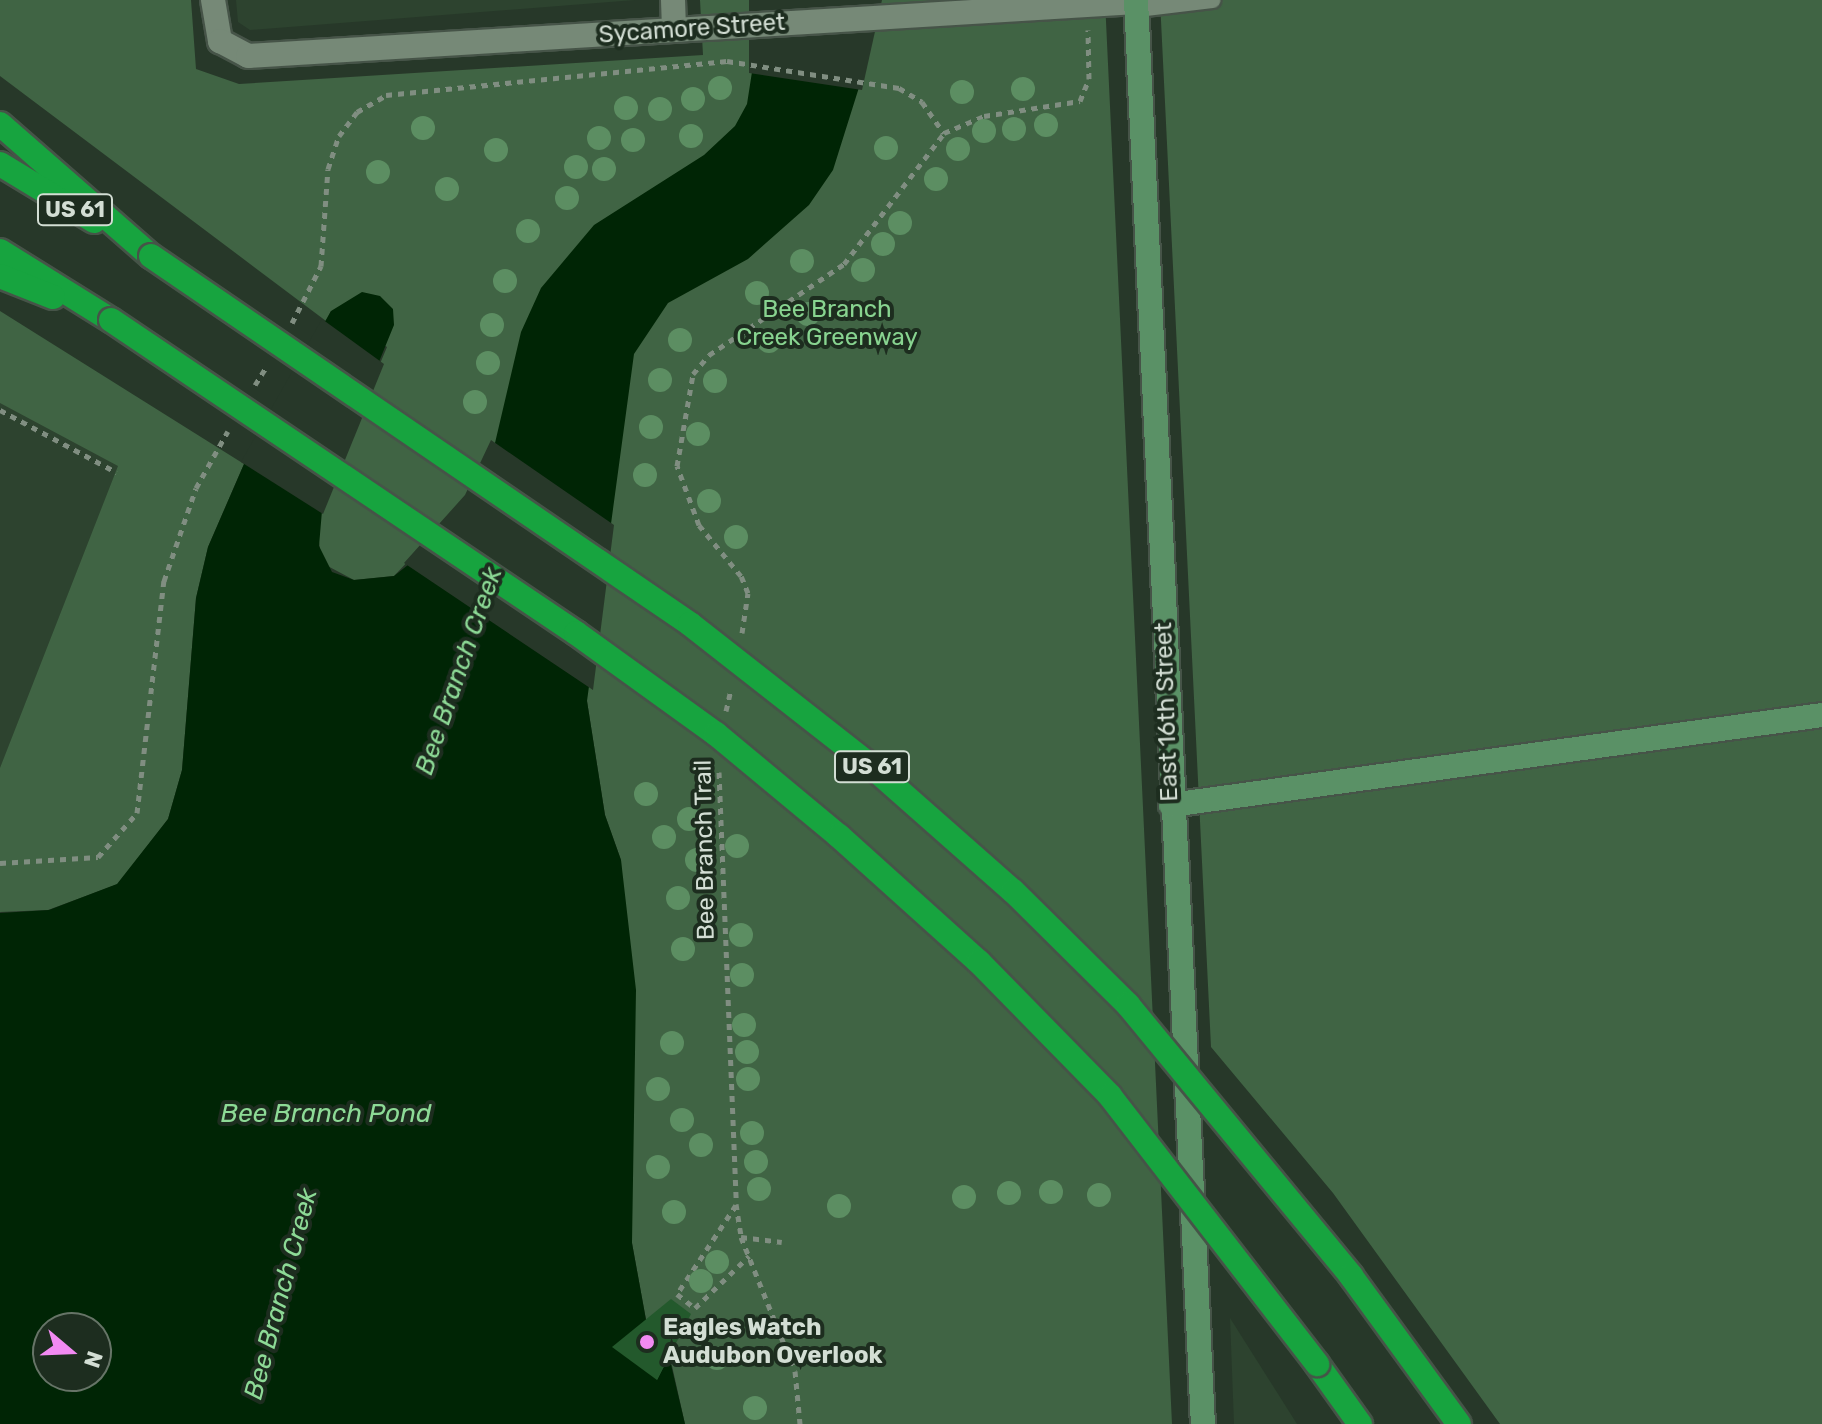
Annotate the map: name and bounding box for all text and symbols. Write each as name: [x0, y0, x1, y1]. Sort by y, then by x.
street label: Sycamore Street: [598, 8, 786, 50]
road number: US 61: [35, 192, 115, 228]
park label: Bee Branch Creek Greenway: [736, 296, 918, 352]
water label: Bee Branch Creek: [409, 563, 509, 779]
street label: East 16th Street: [1149, 622, 1185, 802]
road number: US 61: [832, 749, 912, 785]
street label: Bee Branch Trail: [689, 759, 721, 941]
water label: Bee Branch Pond: [221, 1098, 431, 1130]
water label: Bee Branch Creek: [238, 1185, 324, 1403]
north arrow: [32, 1312, 112, 1392]
place label: Eagles Watch Audubon Overlook: [663, 1314, 883, 1370]
marker: Eagles Watch Audubon Overlook: [638, 1333, 656, 1351]
text: N: [78, 1347, 109, 1371]

